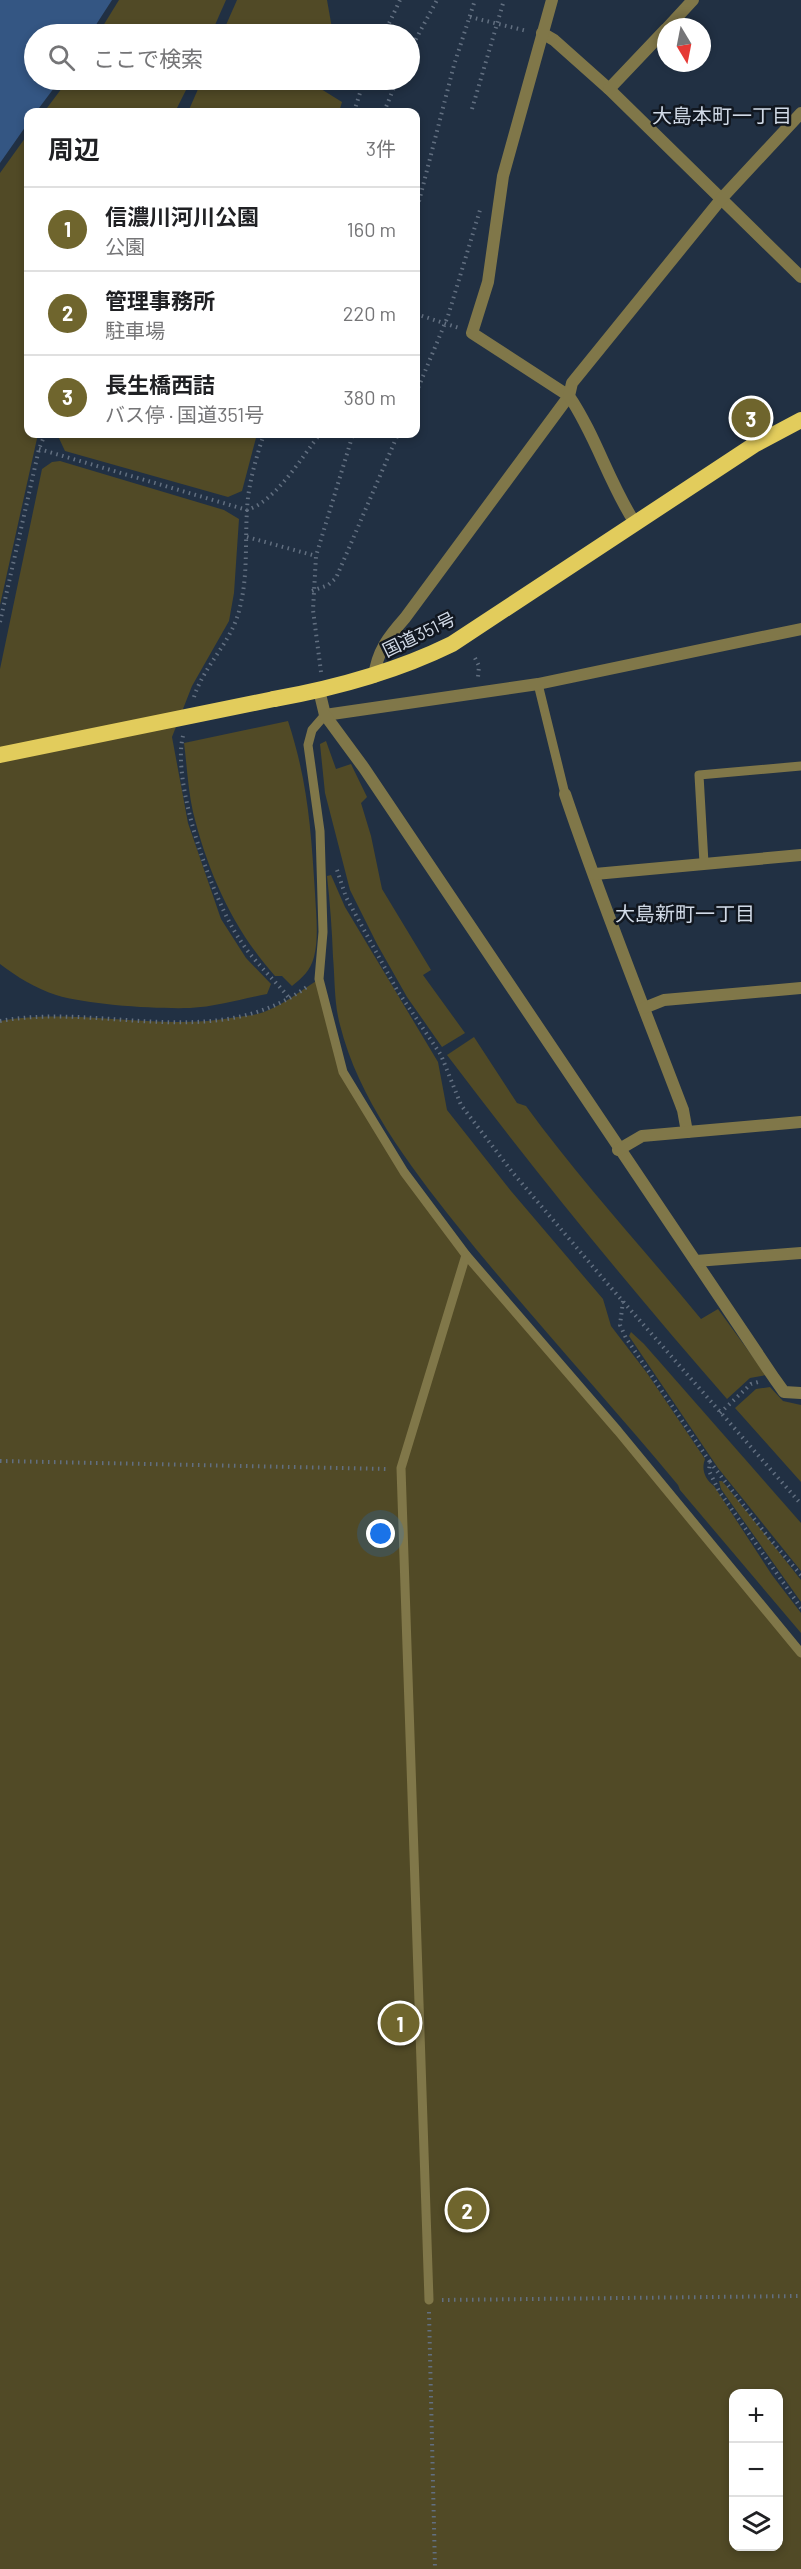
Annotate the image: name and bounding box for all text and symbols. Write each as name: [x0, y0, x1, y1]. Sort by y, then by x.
north arrow: [657, 18, 711, 72]
search box: [24, 24, 420, 90]
icon: search: [45, 41, 78, 74]
text: ここで検索: [93, 45, 203, 71]
district label: 大島本町一丁目: [652, 103, 792, 127]
text: 周辺: [48, 133, 100, 164]
text: 3件: [366, 136, 396, 160]
text: 信濃川河川公園: [105, 203, 259, 229]
text: 1: [64, 217, 71, 241]
text: 160 m: [347, 217, 396, 241]
text: 公園: [105, 234, 145, 258]
text: 管理事務所: [105, 287, 215, 313]
text: 2: [62, 301, 73, 325]
text: 220 m: [343, 301, 396, 325]
text: 駐車場: [105, 318, 165, 342]
text: 長生橋西詰: [105, 371, 215, 397]
text: 3: [62, 385, 73, 409]
text: 380 m: [343, 385, 396, 409]
pin: 3: [732, 396, 771, 440]
text: バス停 · 国道351号: [105, 402, 264, 426]
street label: 国道351号: [379, 607, 459, 661]
district label: 大島新町一丁目: [615, 901, 755, 925]
your location: [366, 1519, 395, 1548]
pin: 1: [380, 2000, 420, 2046]
pin: 2: [448, 2188, 486, 2232]
map controls: [729, 2389, 783, 2551]
button: +: [729, 2389, 783, 2443]
button: −: [729, 2443, 783, 2497]
button: layers: [729, 2497, 783, 2551]

